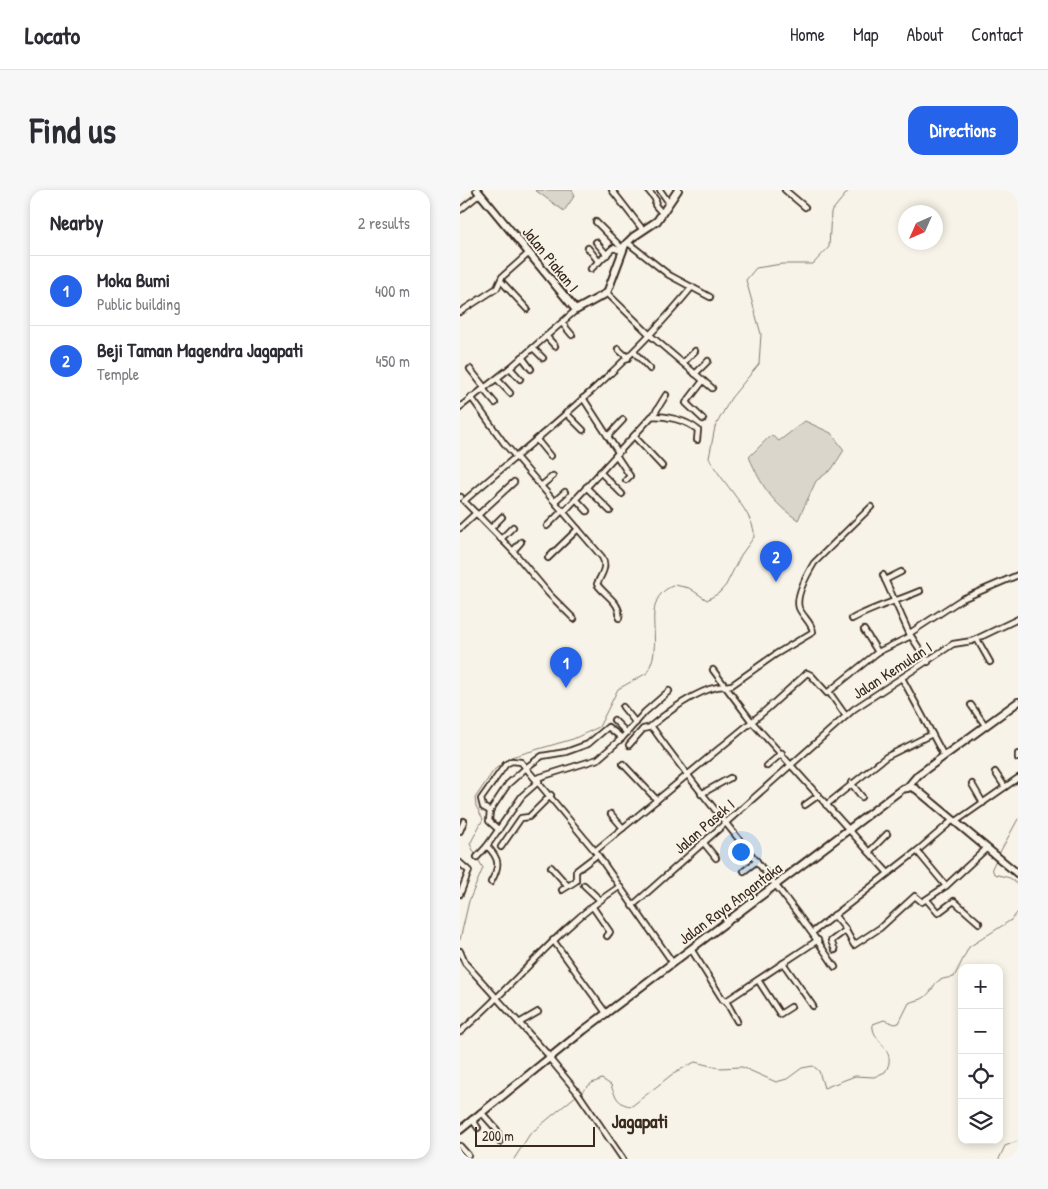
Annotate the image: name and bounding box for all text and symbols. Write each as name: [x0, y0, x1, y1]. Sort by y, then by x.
text: Locato: [25, 19, 80, 51]
text: Home: [790, 22, 825, 47]
text: Map: [853, 22, 878, 47]
text: About: [906, 22, 943, 47]
text: Contact: [971, 22, 1023, 47]
button: Directions: [908, 106, 1018, 155]
text: Find us: [30, 107, 116, 154]
north arrow: [898, 205, 943, 250]
text: Nearby: [50, 208, 103, 237]
text: 2 results: [358, 212, 410, 234]
street label: Jalan Piakan I: [518, 221, 584, 297]
text: Moka Bumi: [97, 267, 170, 293]
text: 1: [63, 280, 69, 302]
text: 400 m: [375, 280, 410, 302]
text: Public building: [97, 293, 180, 315]
text: Beji Taman Magendra Jagapati: [97, 337, 304, 363]
text: 2: [62, 350, 70, 372]
text: 450 m: [376, 350, 410, 372]
text: Temple: [97, 363, 139, 385]
pin: 2: [760, 541, 792, 582]
street label: Jalan Kemulan I: [848, 636, 936, 704]
pin: 1: [550, 647, 582, 688]
street label: Jalan Pasek I: [669, 793, 739, 859]
your location: [728, 839, 754, 865]
street label: Jalan Raya Angantaka: [674, 857, 786, 949]
map controls: [958, 964, 1003, 1144]
button: +: [958, 964, 1003, 1009]
button: −: [958, 1009, 1003, 1054]
button: locate: [958, 1054, 1003, 1099]
button: layers: [958, 1099, 1003, 1144]
district label: Jagapati: [612, 1108, 668, 1135]
scale bar: [475, 1124, 595, 1147]
text: 200 m: [482, 1126, 514, 1145]

